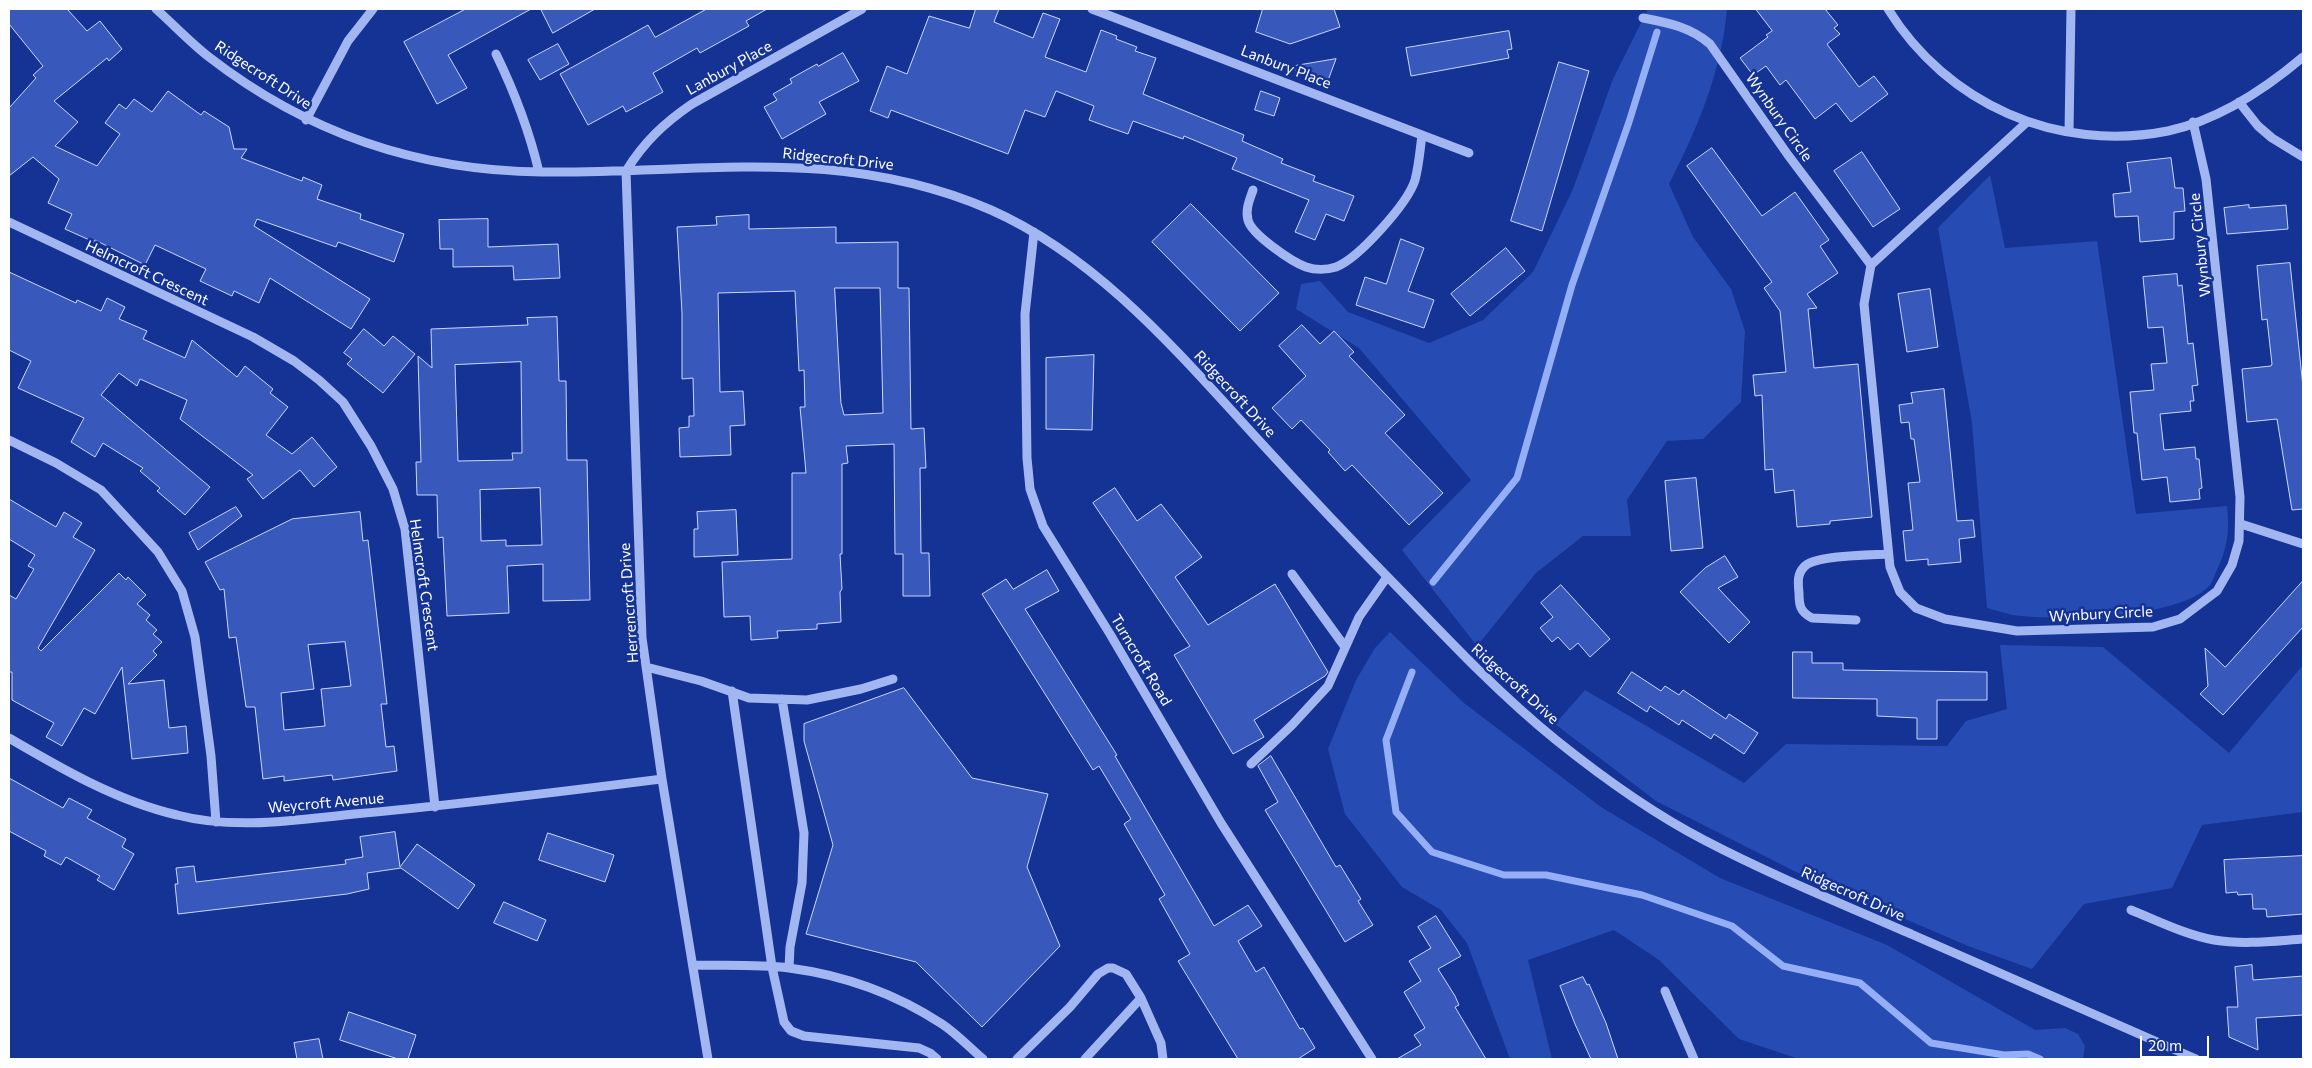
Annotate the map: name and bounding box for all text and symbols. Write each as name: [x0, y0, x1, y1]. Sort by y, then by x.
street label: Ridgecroft Drive: [211, 37, 315, 113]
street label: Lanbury Place: [683, 37, 775, 99]
street label: Lanbury Place: [1238, 42, 1334, 92]
street label: Wynbury Circle: [1742, 69, 1816, 165]
street label: Ridgecroft Drive: [782, 144, 894, 174]
street label: Wynbury Circle: [2186, 192, 2214, 298]
street label: Helmcroft Crescent: [83, 237, 211, 309]
street label: Ridgecroft Drive: [1190, 347, 1280, 441]
street label: Helmcroft Crescent: [406, 517, 442, 653]
street label: Herrencroft Drive: [616, 542, 642, 664]
street label: Wynbury Circle: [2049, 602, 2153, 626]
street label: Turncroft Road: [1107, 611, 1175, 709]
street label: Ridgecroft Drive: [1467, 640, 1563, 728]
street label: Weycroft Avenue: [267, 789, 385, 817]
street label: Ridgecroft Drive: [1798, 863, 1908, 925]
scale bar: [2142, 1026, 2211, 1058]
text: 20 m: [2148, 1036, 2182, 1054]

